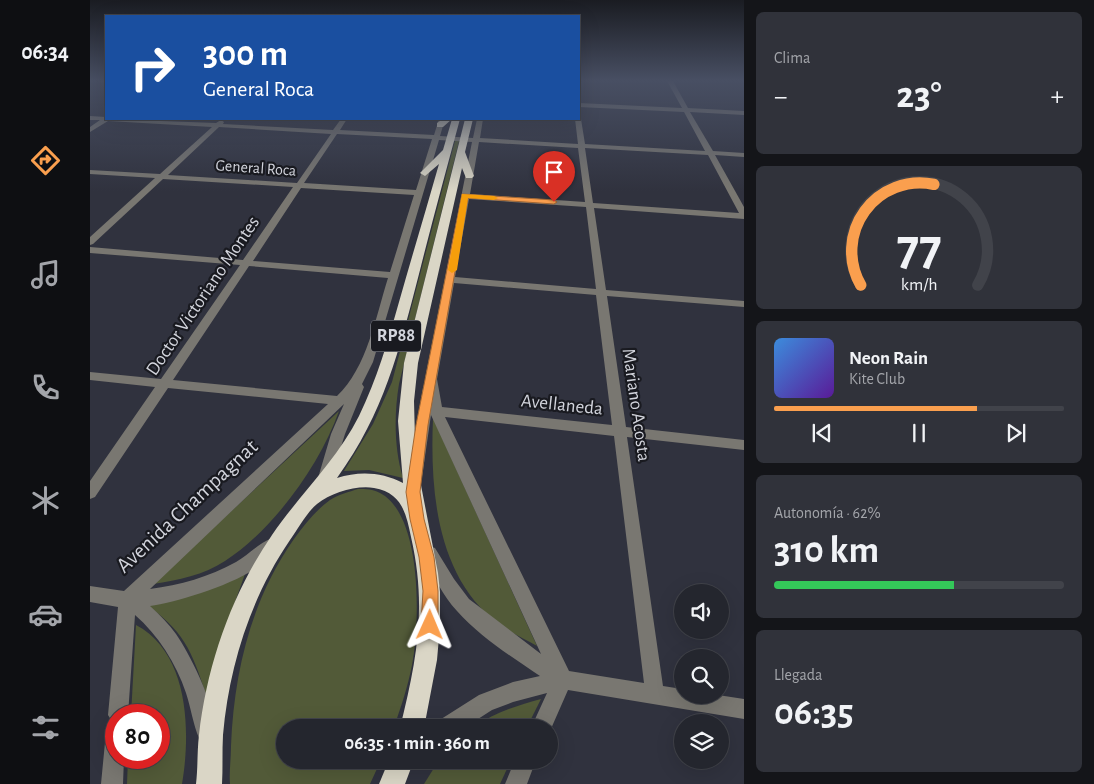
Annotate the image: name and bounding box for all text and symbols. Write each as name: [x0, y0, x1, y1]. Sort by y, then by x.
icon: right: [120, 35, 185, 100]
text: 300 m: [203, 37, 288, 72]
text: 06:34: [21, 41, 69, 63]
text: Clima: [774, 50, 810, 66]
text: 23°: [896, 77, 942, 115]
text: General Roca: [203, 78, 314, 100]
text: −: [774, 83, 787, 111]
text: +: [1051, 83, 1064, 111]
icon: directions: [28, 143, 63, 178]
pin: [533, 151, 575, 202]
street label: General Roca: [215, 157, 297, 179]
icon: arrive: [540, 158, 568, 186]
street label: Doctor Victoriano Montes: [143, 213, 263, 379]
text: 77: [897, 222, 941, 274]
icon: music: [28, 257, 63, 292]
text: km/h: [901, 276, 937, 294]
road number: RP88: [371, 321, 421, 352]
street label: Mariano Acosta: [619, 347, 653, 463]
text: Neon Rain: [849, 349, 928, 368]
icon: phone: [28, 370, 63, 405]
text: Kite Club: [849, 371, 905, 387]
street label: Avellaneda: [520, 391, 604, 419]
icon: previous: [808, 419, 836, 447]
icon: pause: [905, 419, 933, 447]
icon: next: [1002, 419, 1030, 447]
street label: Avenida Champagnat: [112, 435, 262, 577]
icon: climate: [28, 483, 63, 518]
text: Autonomía · 62%: [774, 505, 881, 521]
text: 310 km: [774, 532, 879, 570]
map controls: [674, 584, 729, 769]
button: sound: [674, 584, 729, 639]
icon: car: [28, 597, 63, 632]
position arrow: [403, 598, 455, 650]
button: search: [674, 649, 729, 704]
text: Llegada: [774, 667, 822, 683]
text: 06:35: [774, 694, 854, 732]
speed limit sign: 80: [105, 704, 170, 769]
icon: filters: [28, 710, 63, 745]
button: layers: [674, 714, 729, 769]
text: 06:35 · 1 min · 360 m: [344, 734, 490, 753]

